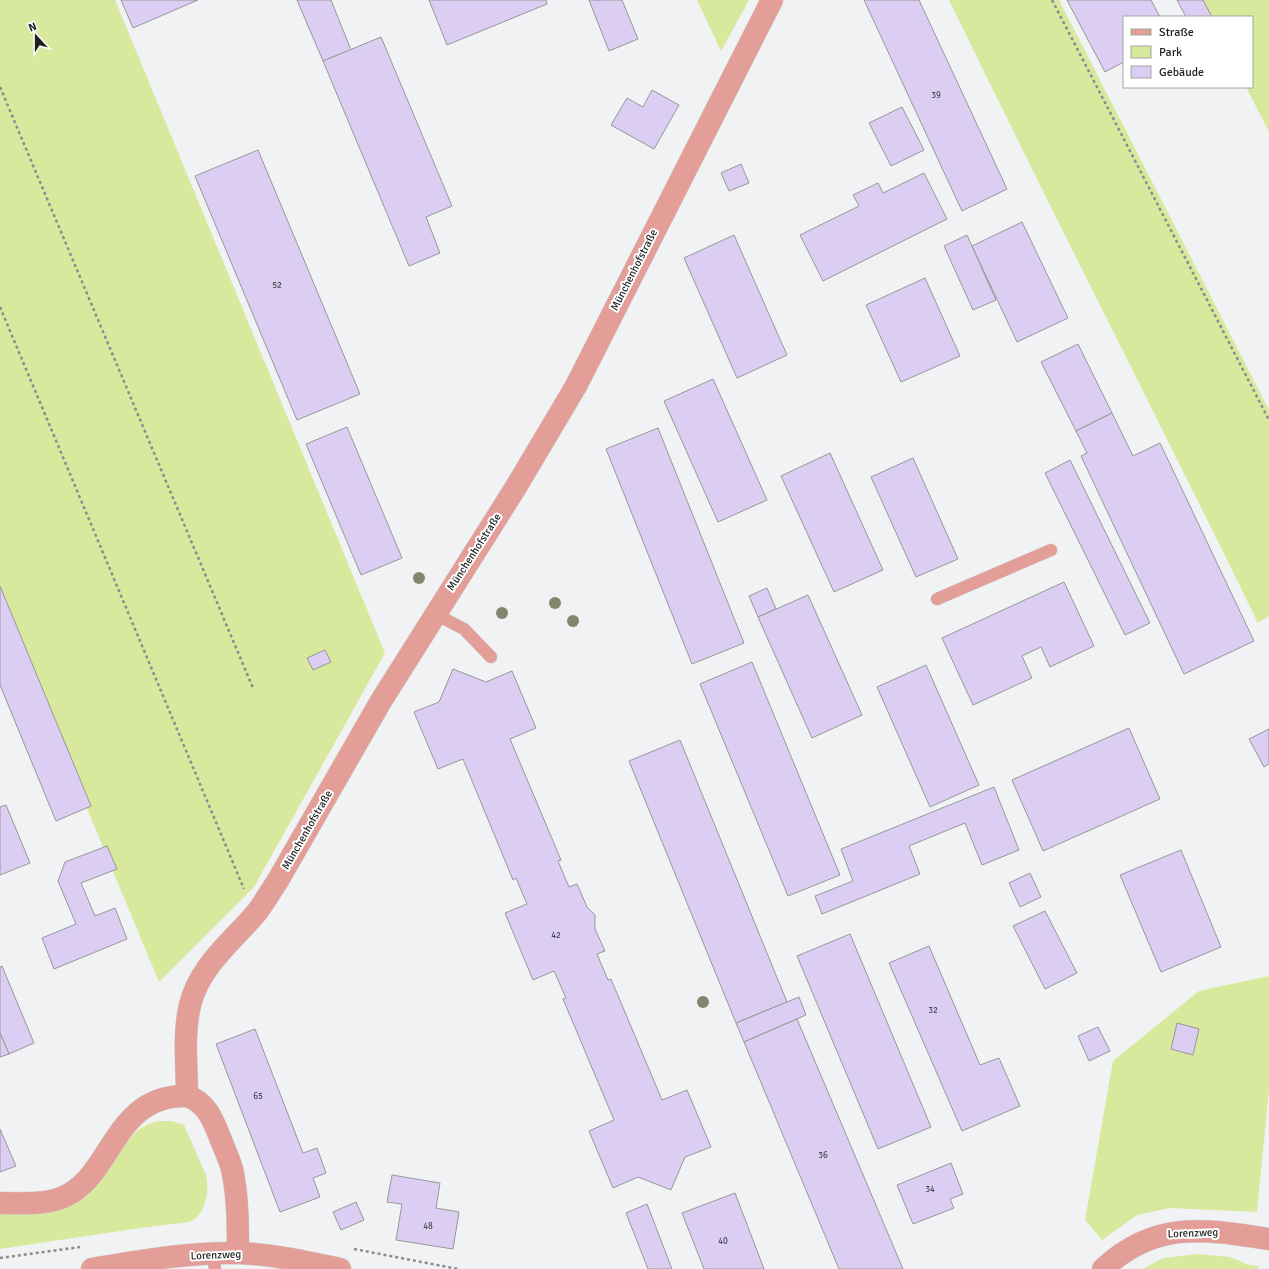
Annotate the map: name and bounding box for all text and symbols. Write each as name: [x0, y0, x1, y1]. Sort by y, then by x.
north arrow: [16, 16, 56, 56]
legend: [1123, 16, 1253, 88]
text: N: [27, 20, 38, 35]
text: Straße: [1159, 25, 1194, 40]
text: Park: [1159, 45, 1182, 60]
text: Gebäude: [1159, 65, 1204, 80]
house number: 39: [931, 90, 941, 101]
street label: Münchenhofstraße: [608, 227, 660, 313]
house number: 52: [272, 280, 282, 291]
street label: Münchenhofstraße: [444, 511, 504, 593]
street label: Münchenhofstraße: [279, 788, 335, 872]
house number: 42: [551, 930, 561, 941]
house number: 32: [928, 1005, 938, 1016]
house number: 65: [253, 1091, 263, 1102]
house number: 36: [818, 1150, 828, 1161]
house number: 34: [925, 1184, 935, 1195]
house number: 48: [423, 1221, 433, 1232]
street label: Lorenzweg: [1168, 1226, 1219, 1240]
house number: 40: [718, 1236, 728, 1247]
street label: Lorenzweg: [191, 1248, 242, 1262]

